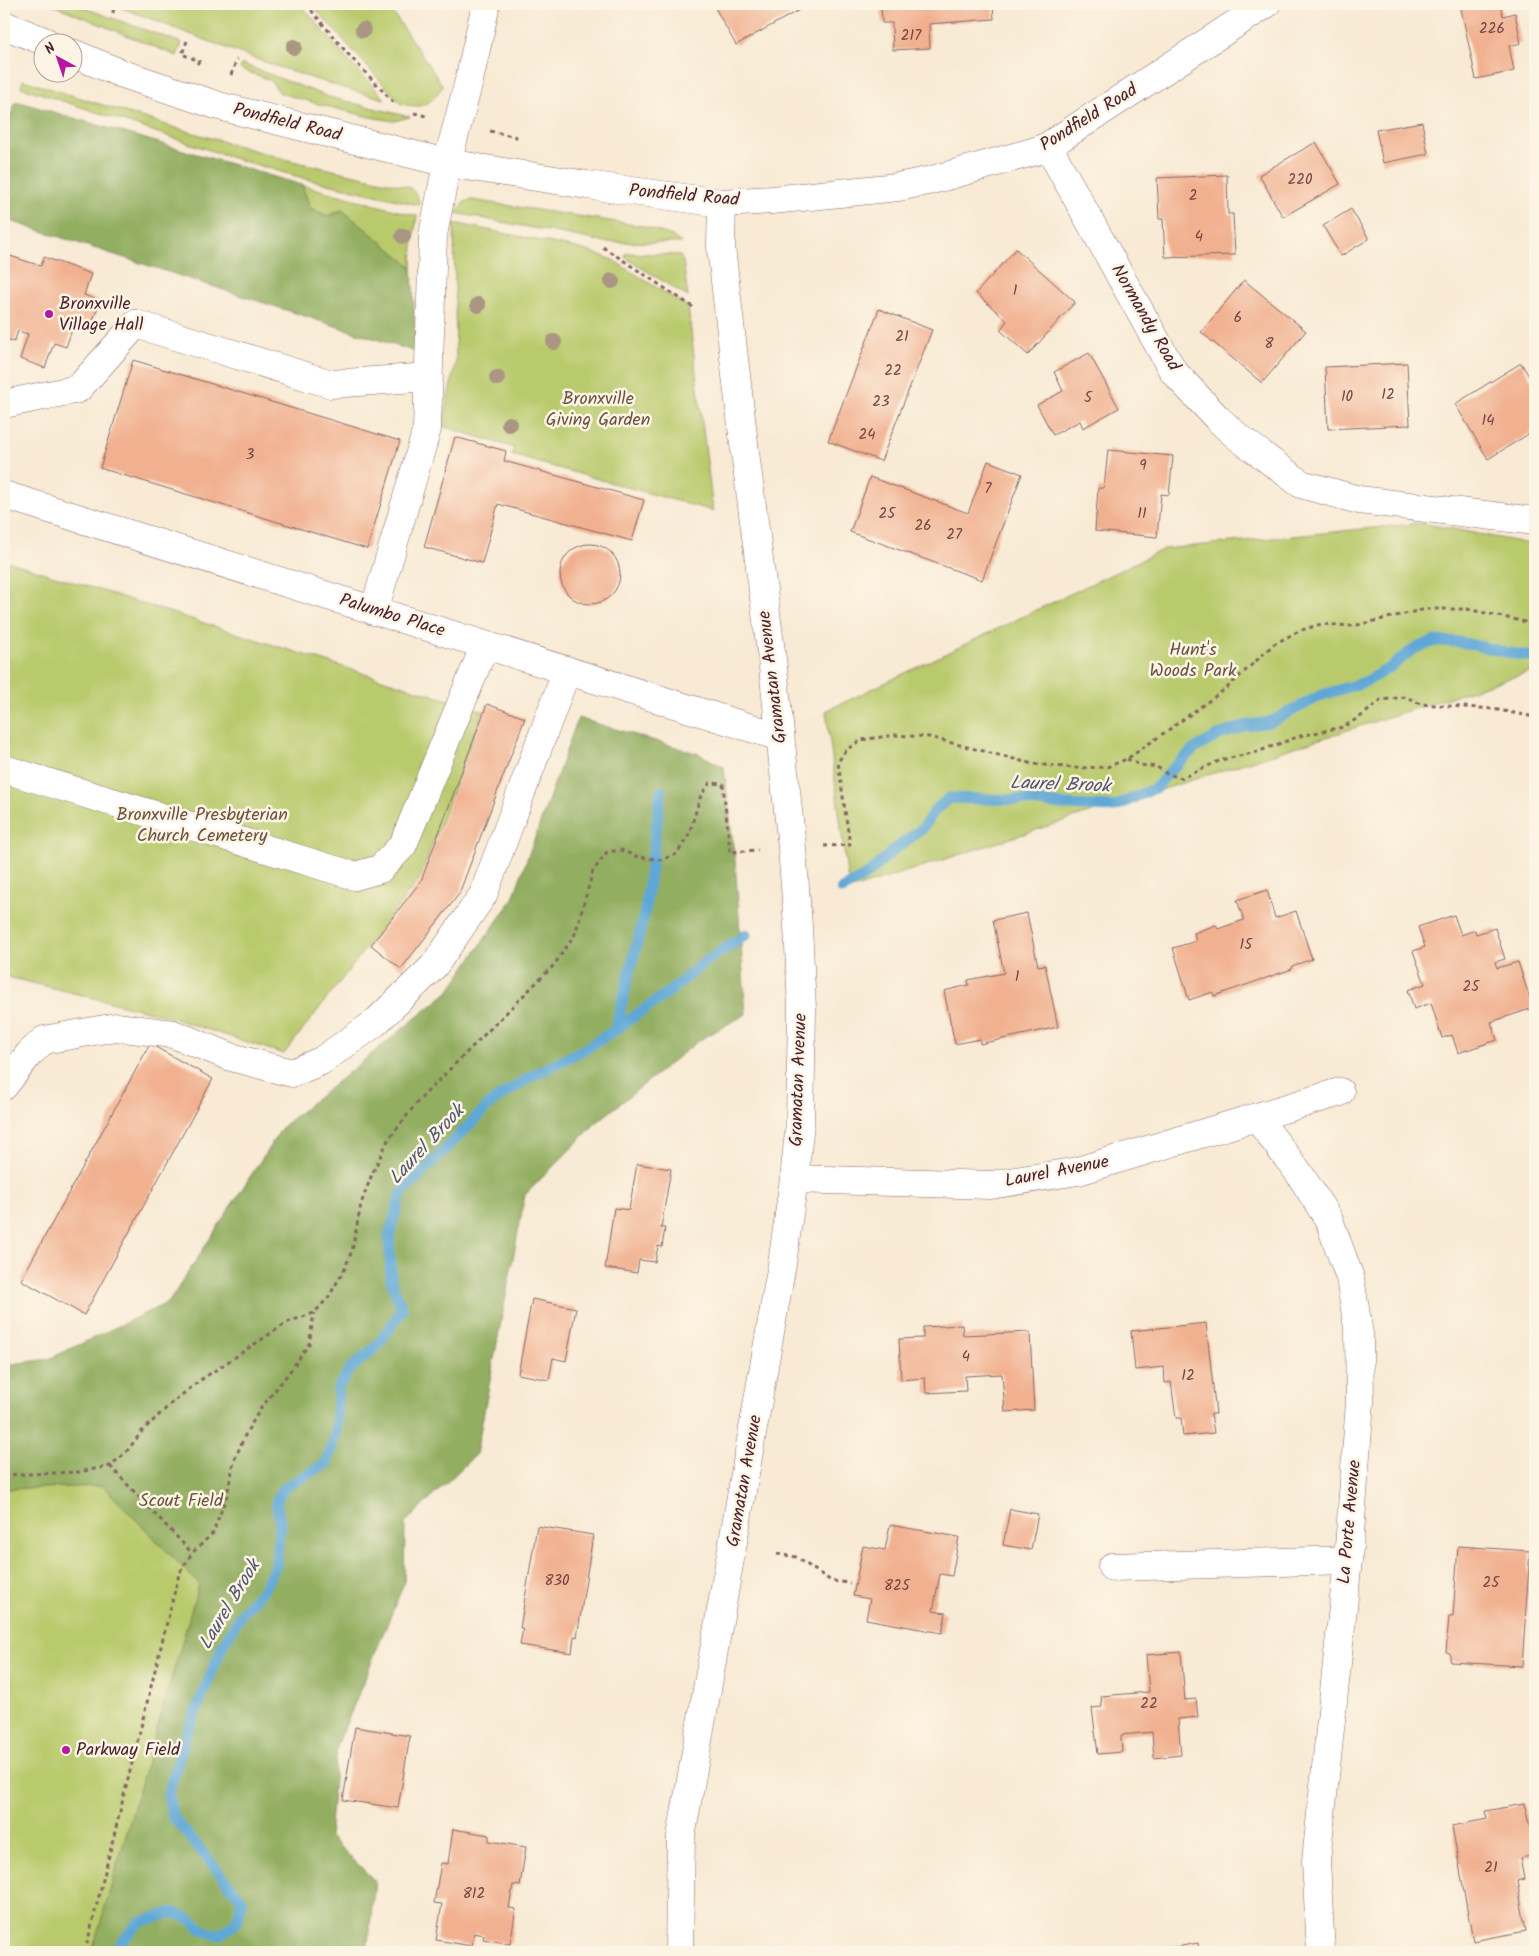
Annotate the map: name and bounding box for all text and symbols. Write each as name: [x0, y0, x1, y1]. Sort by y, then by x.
house number: 226: [1479, 17, 1505, 41]
house number: 217: [901, 24, 922, 48]
north arrow: [32, 32, 82, 82]
text: N: [40, 37, 61, 60]
street label: Pondfield Road: [1034, 76, 1145, 160]
street label: Pondfield Road: [230, 96, 345, 151]
house number: 220: [1288, 168, 1313, 192]
street label: Pondfield Road: [628, 177, 741, 215]
house number: 2: [1189, 184, 1197, 208]
house number: 4: [1195, 225, 1203, 249]
street label: Normandy Road: [1103, 259, 1188, 378]
house number: 1: [1013, 279, 1018, 303]
place label: Bronxville Village Hall: [59, 290, 144, 340]
house number: 6: [1234, 306, 1242, 330]
marker: Bronxville Village Hall: [43, 308, 55, 320]
house number: 21: [895, 325, 909, 349]
house number: 8: [1264, 332, 1274, 356]
house number: 22: [884, 359, 902, 383]
house number: 12: [1381, 383, 1395, 407]
park label: Bronxville Giving Garden: [546, 385, 650, 435]
house number: 10: [1341, 385, 1354, 409]
house number: 5: [1084, 386, 1093, 410]
house number: 23: [872, 390, 890, 414]
house number: 14: [1482, 409, 1494, 433]
house number: 24: [859, 423, 875, 447]
house number: 3: [246, 443, 255, 467]
house number: 9: [1139, 454, 1147, 478]
house number: 7: [985, 477, 993, 501]
house number: 25: [879, 502, 896, 526]
house number: 11: [1137, 502, 1147, 526]
house number: 26: [914, 514, 932, 538]
house number: 27: [946, 523, 963, 547]
street label: Palumbo Place: [336, 586, 448, 646]
street label: Gramatan Avenue: [750, 609, 796, 745]
park label: Hunt's Woods Park: [1150, 636, 1237, 686]
water label: Laurel Brook: [1009, 768, 1114, 802]
park label: Bronxville Presbyterian Church Cemetery: [116, 801, 288, 851]
house number: 15: [1240, 933, 1253, 957]
house number: 1: [1015, 965, 1020, 989]
house number: 25: [1463, 975, 1480, 999]
street label: Gramatan Avenue: [782, 1013, 816, 1147]
water label: Laurel Brook: [382, 1096, 474, 1192]
street label: Laurel Avenue: [1002, 1148, 1112, 1196]
house number: 4: [962, 1345, 970, 1369]
house number: 12: [1181, 1364, 1195, 1388]
street label: Gramatan Avenue: [719, 1413, 771, 1549]
street label: La Porte Avenue: [1330, 1459, 1370, 1585]
park label: Scout Field: [139, 1487, 224, 1516]
water label: Laurel Brook: [191, 1552, 270, 1656]
house number: 830: [544, 1569, 570, 1593]
house number: 25: [1483, 1571, 1500, 1595]
house number: 825: [884, 1574, 911, 1598]
house number: 22: [1140, 1692, 1158, 1716]
place label: Parkway Field: [76, 1736, 181, 1765]
marker: Parkway Field: [60, 1744, 72, 1756]
house number: 21: [1484, 1856, 1498, 1880]
house number: 812: [463, 1882, 485, 1906]

